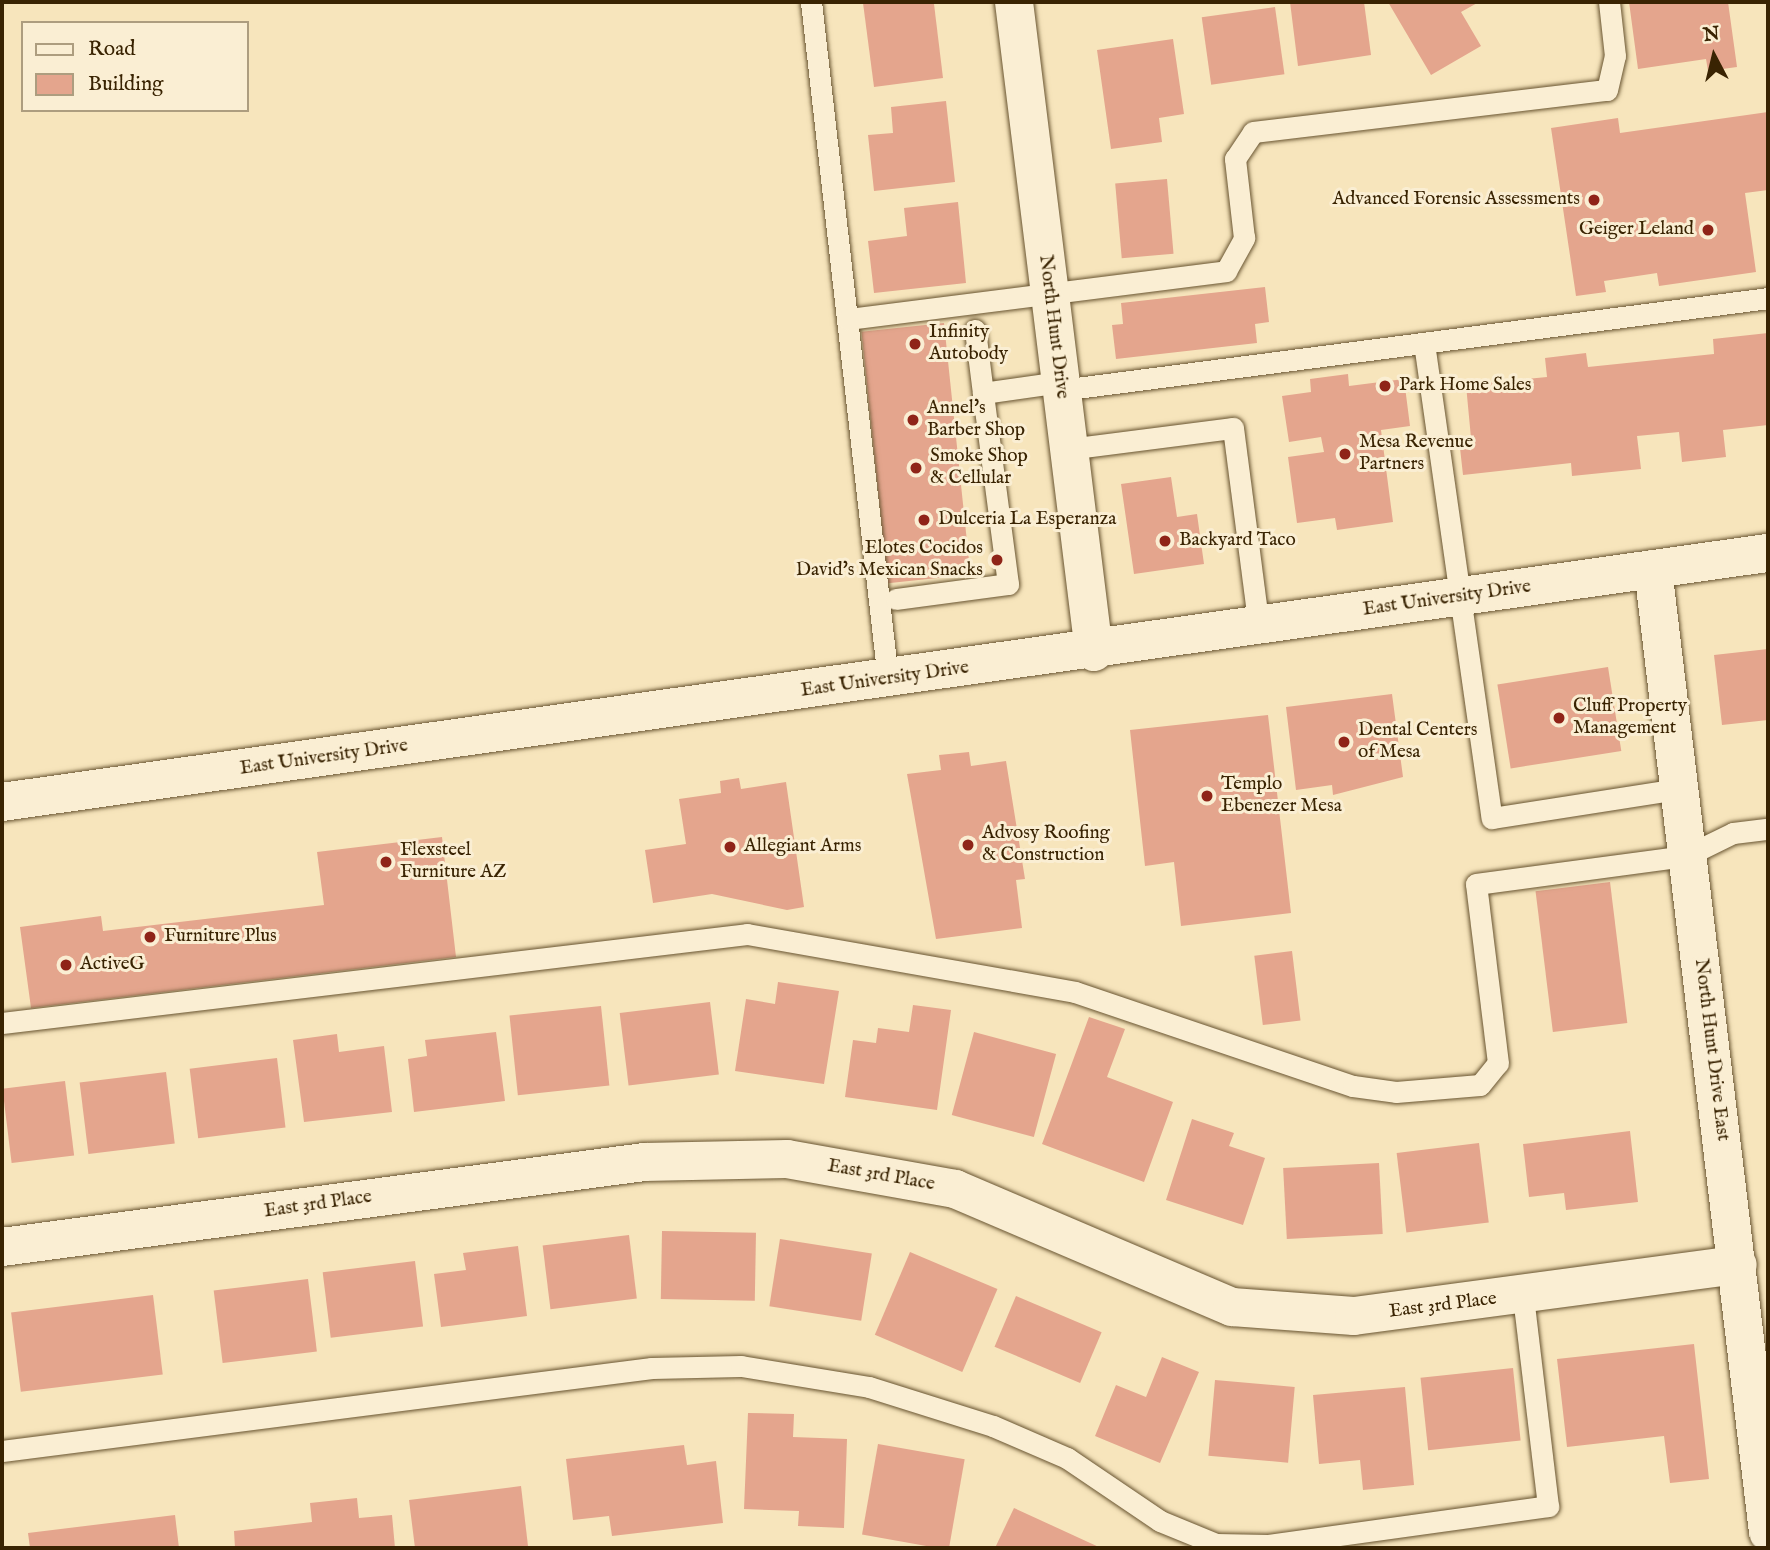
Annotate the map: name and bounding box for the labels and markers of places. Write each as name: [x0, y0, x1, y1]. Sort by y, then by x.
place label: Advanced Forensic Assessments: [1333, 189, 1580, 211]
marker: Advanced Forensic Assessments: [1586, 192, 1602, 208]
place label: Geiger Leland: [1579, 219, 1694, 241]
marker: Geiger Leland: [1700, 222, 1716, 238]
place label: Infinity Autobody: [929, 322, 1008, 366]
marker: Infinity Autobody: [907, 336, 923, 352]
place label: Park Home Sales: [1399, 375, 1531, 397]
marker: Park Home Sales: [1377, 378, 1393, 394]
place label: Annel's Barber Shop: [927, 398, 1025, 442]
marker: Annel's Barber Shop: [905, 412, 921, 428]
place label: Mesa Revenue Partners: [1359, 432, 1473, 476]
place label: Smoke Shop & Cellular: [930, 446, 1028, 490]
marker: Mesa Revenue Partners: [1337, 446, 1353, 462]
marker: Smoke Shop & Cellular: [908, 460, 924, 476]
place label: Dulceria La Esperanza: [938, 509, 1117, 531]
marker: Dulceria La Esperanza: [916, 512, 932, 528]
place label: Backyard Taco: [1179, 530, 1296, 552]
marker: Backyard Taco: [1157, 533, 1173, 549]
place label: Elotes Cocidos David's Mexican Snacks: [796, 538, 983, 582]
marker: Elotes Cocidos David's Mexican Snacks: [989, 552, 1005, 568]
place label: Cluff Property Management: [1573, 696, 1687, 740]
marker: Cluff Property Management: [1551, 710, 1567, 726]
place label: Dental Centers of Mesa: [1358, 720, 1477, 764]
marker: Dental Centers of Mesa: [1336, 734, 1352, 750]
place label: Templo Ebenezer Mesa: [1221, 774, 1342, 818]
marker: Templo Ebenezer Mesa: [1199, 788, 1215, 804]
place label: Advosy Roofing & Construction: [982, 823, 1110, 867]
place label: Allegiant Arms: [744, 836, 861, 858]
marker: Advosy Roofing & Construction: [960, 837, 976, 853]
marker: Allegiant Arms: [722, 839, 738, 855]
place label: Flexsteel Furniture AZ: [400, 840, 506, 884]
marker: Flexsteel Furniture AZ: [378, 854, 394, 870]
place label: Furniture Plus: [164, 926, 277, 948]
marker: Furniture Plus: [142, 929, 158, 945]
place label: ActiveG: [80, 954, 145, 976]
marker: ActiveG: [58, 957, 74, 973]

